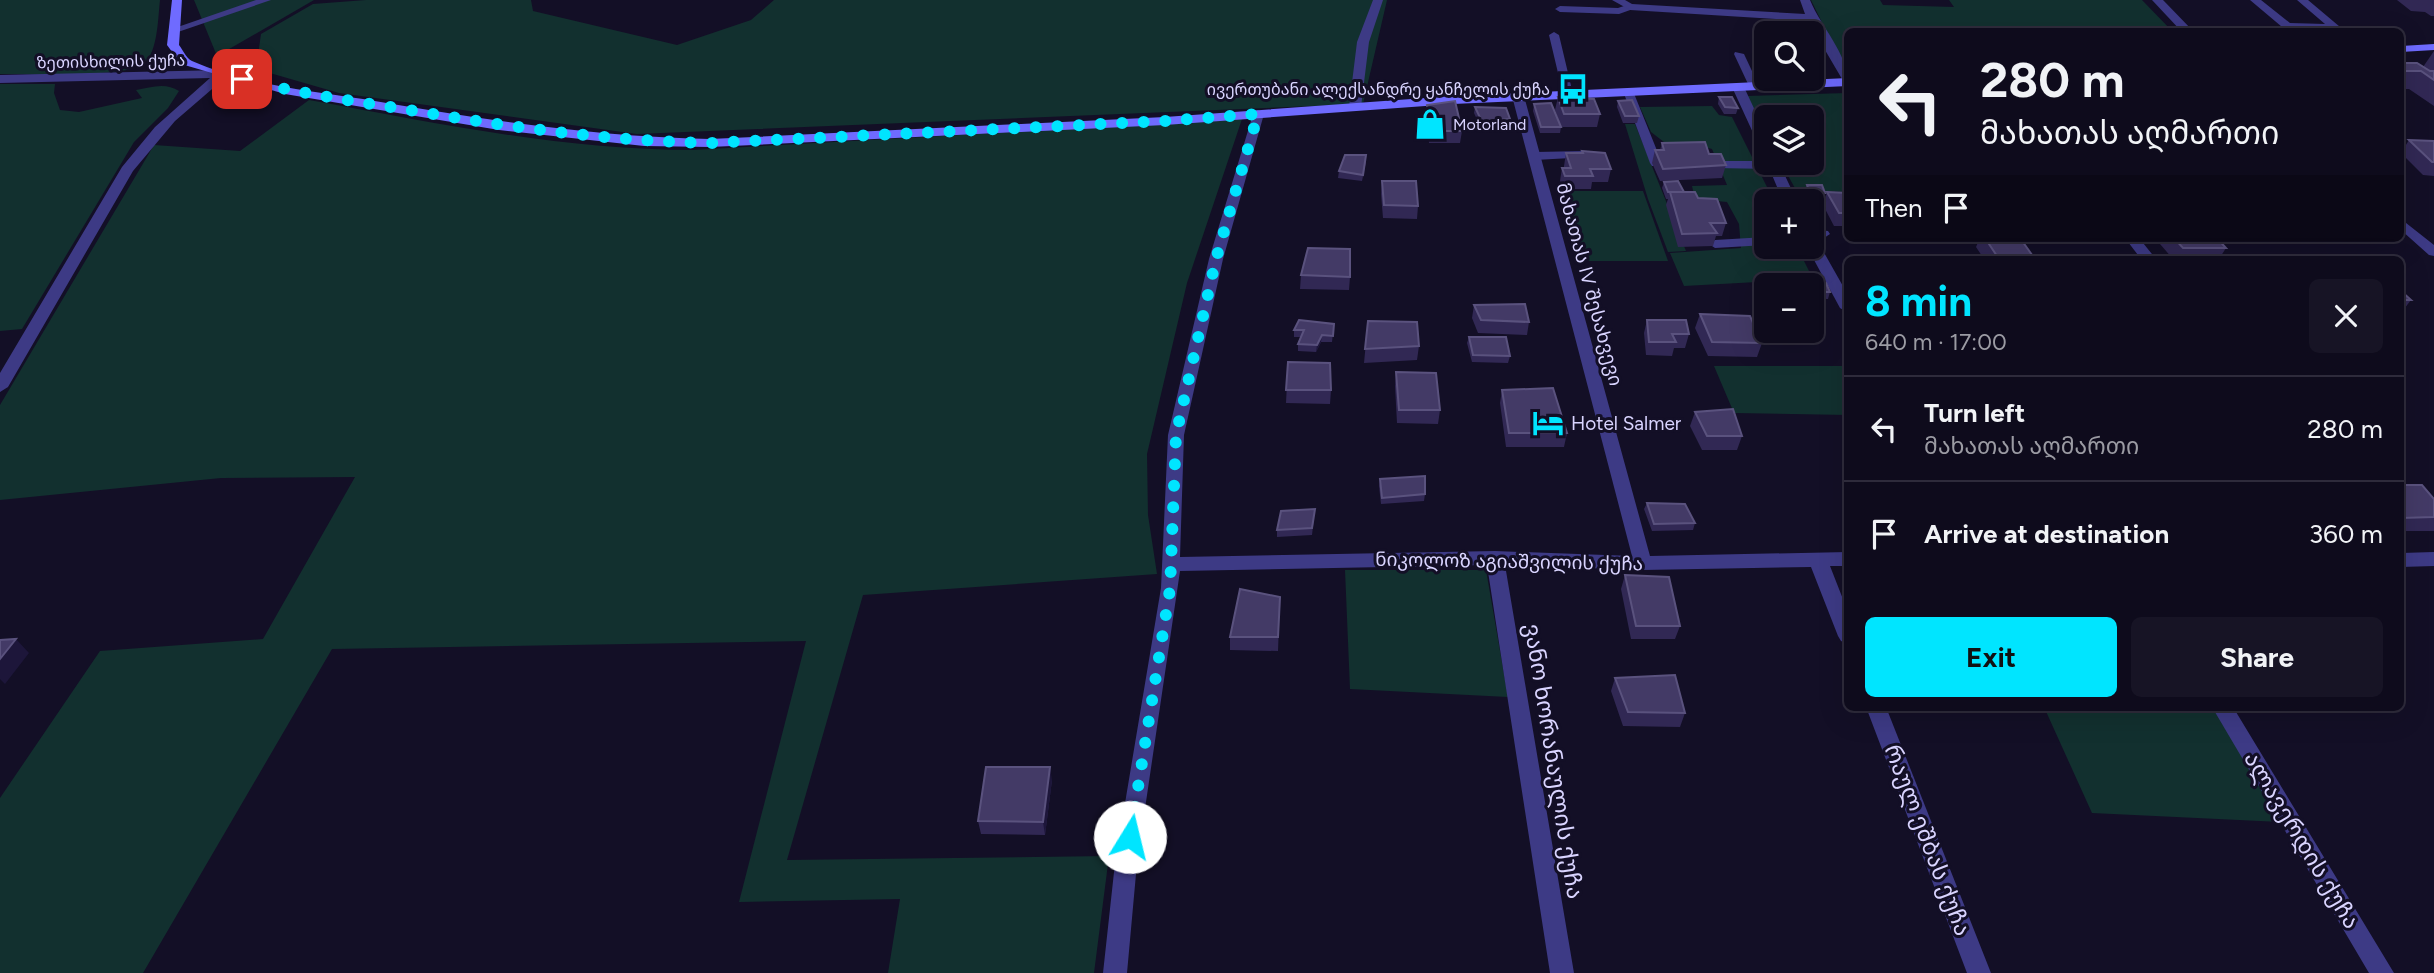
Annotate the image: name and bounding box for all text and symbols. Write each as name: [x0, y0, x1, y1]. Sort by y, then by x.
map controls: [1754, 21, 1824, 343]
button: search: [1754, 21, 1824, 91]
pin: [212, 49, 272, 109]
text: 280 m: [1980, 50, 2125, 109]
street label: ზეთისხილის ქუჩა: [37, 51, 185, 73]
icon: left: [1865, 56, 1956, 147]
icon: arrive: [223, 60, 261, 98]
bus stop icon: ივერთუბანი ალექსანდრე ყანჩელის ქუჩა: [1556, 72, 1590, 106]
place label: ივერთუბანი ალექსანდრე ყანჩელის ქუჩა: [1207, 80, 1550, 100]
button: layers: [1754, 105, 1824, 175]
shop icon: Motorland: [1413, 107, 1447, 141]
text: მახათას აღმართი: [1980, 114, 2279, 152]
place label: Motorland: [1453, 115, 1527, 134]
street label: მახათას IV შესახვევი: [1551, 180, 1628, 388]
button: +: [1754, 189, 1824, 259]
icon: arrive: [1937, 189, 1975, 227]
text: Then: [1865, 192, 1923, 224]
button: −: [1754, 273, 1824, 343]
text: 8 min: [1865, 276, 1972, 327]
button: close: [2309, 279, 2383, 353]
text: 640 m · 17:00: [1865, 328, 2007, 356]
text: Turn left: [1924, 397, 2025, 429]
hotel icon: Hotel Salmer: [1531, 406, 1565, 440]
icon: left: [1865, 410, 1903, 448]
place label: Hotel Salmer: [1571, 412, 1682, 435]
text: 280 m: [2307, 413, 2383, 445]
text: მახათას აღმართი: [1924, 432, 2139, 460]
icon: arrive: [1865, 515, 1903, 553]
text: Arrive at destination: [1924, 518, 2169, 550]
text: 360 m: [2309, 518, 2383, 550]
street label: ნიკოლოზ აგიაშვილის ქუჩა: [1375, 548, 1643, 576]
button: Exit: [1865, 617, 2117, 697]
button: Share: [2131, 617, 2383, 697]
street label: ვანო ხორანაულის ქუჩა: [1518, 621, 1590, 901]
street label: რაულ ეშბას ქუჩა: [1879, 740, 1977, 940]
street label: ალავერდის ქუჩა: [2238, 746, 2366, 934]
position arrow: [1093, 800, 1167, 874]

